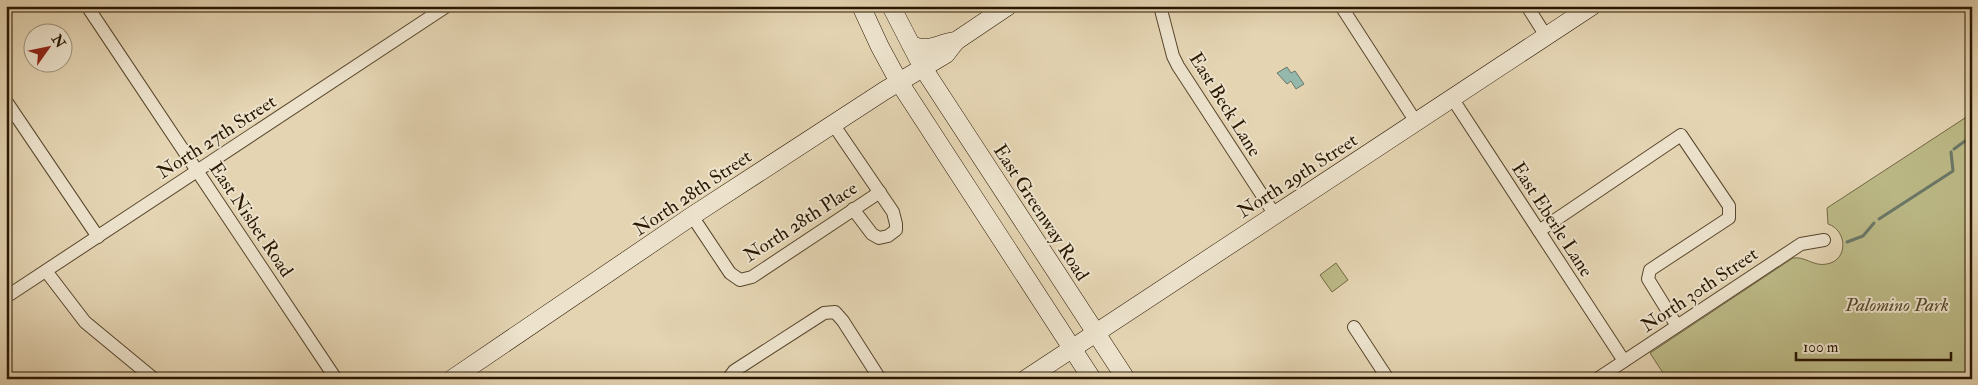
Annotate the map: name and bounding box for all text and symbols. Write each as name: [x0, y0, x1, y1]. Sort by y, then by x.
north arrow: [22, 22, 72, 72]
text: N: [47, 30, 69, 51]
street label: East Beck Lane: [1184, 48, 1267, 161]
street label: North 27th Street: [153, 89, 281, 184]
street label: North 29th Street: [1233, 128, 1362, 224]
street label: East Greenway Road: [988, 140, 1095, 286]
street label: North 28th Street: [629, 144, 756, 241]
street label: East Nisbet Road: [204, 157, 299, 282]
street label: East Eberle Lane: [1506, 158, 1598, 282]
street label: North 28th Place: [739, 176, 862, 268]
street label: North 30th Street: [1637, 242, 1763, 338]
park label: Palomino Park: [1844, 293, 1949, 317]
scale bar: [1796, 330, 1950, 362]
text: 100 m: [1803, 338, 1839, 357]

